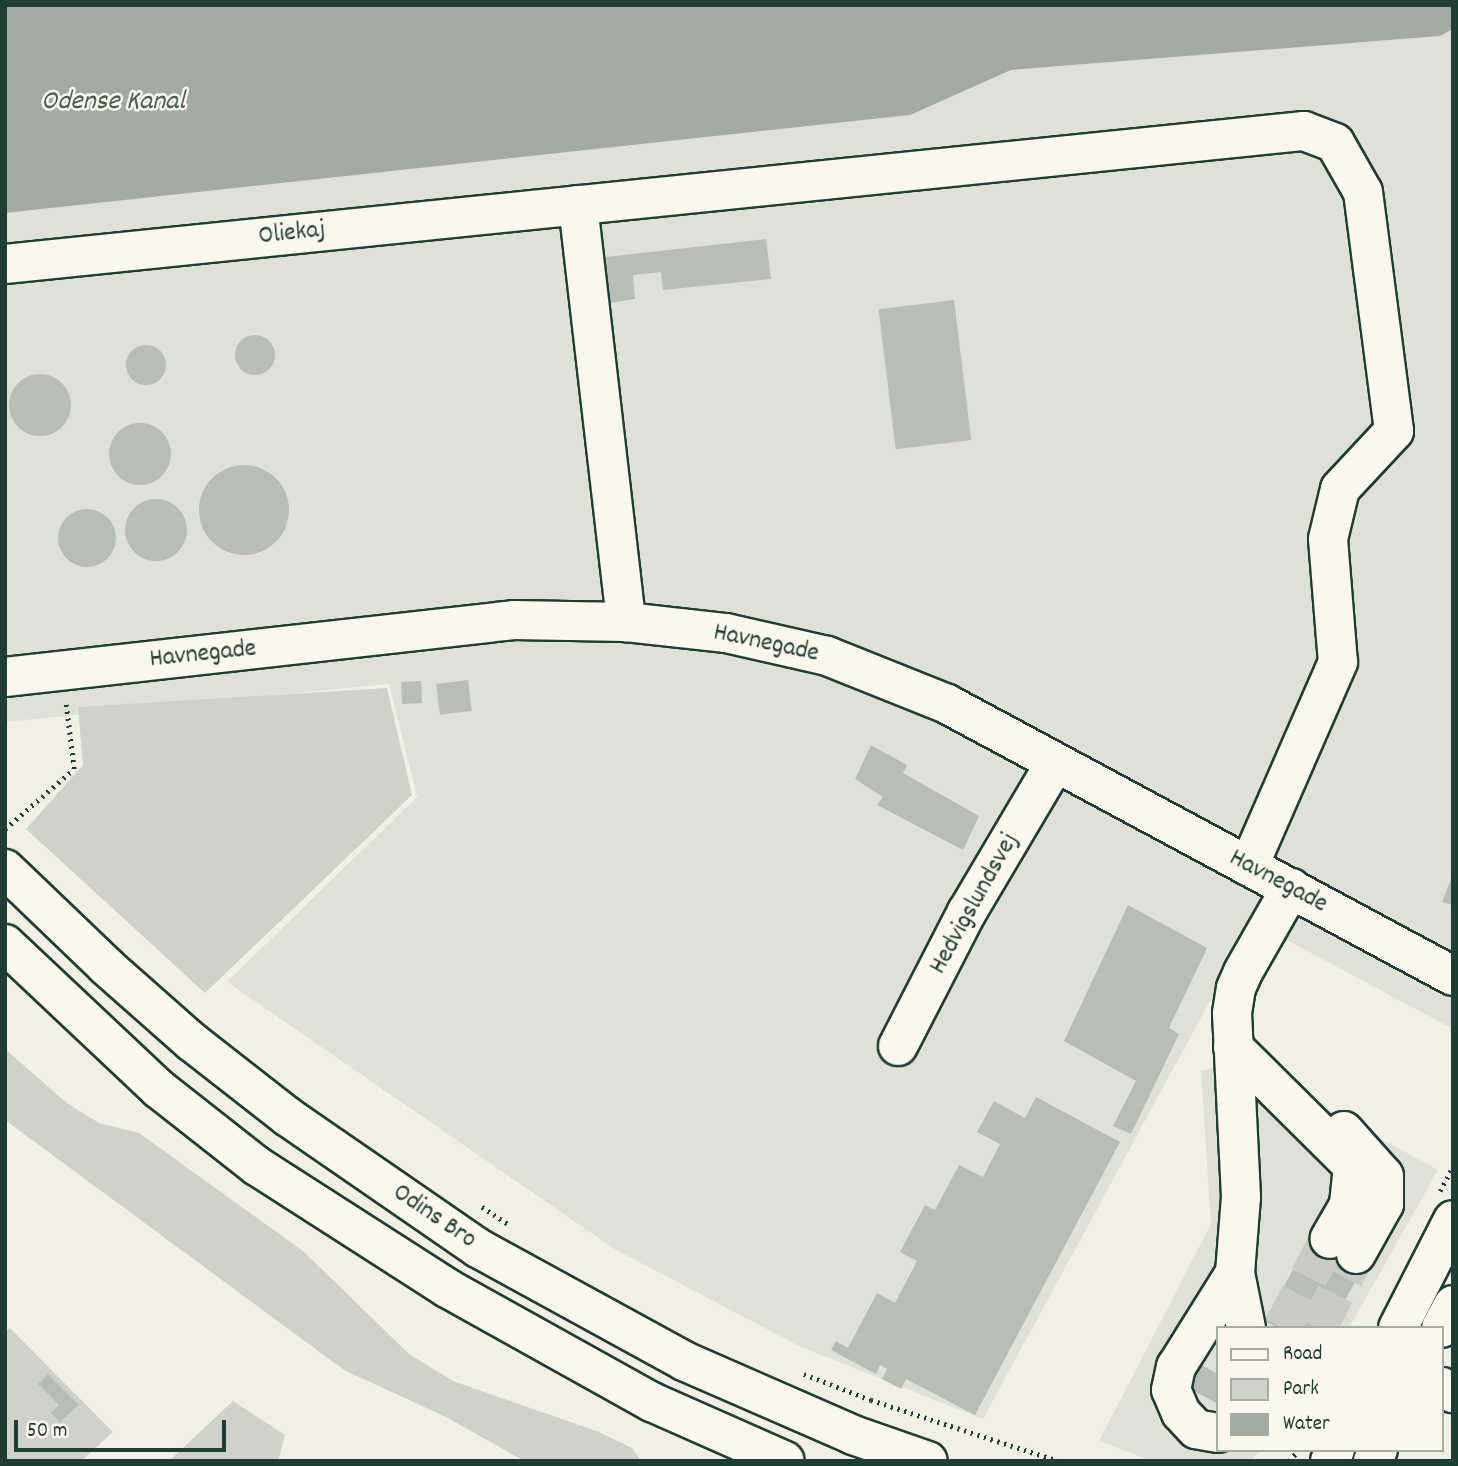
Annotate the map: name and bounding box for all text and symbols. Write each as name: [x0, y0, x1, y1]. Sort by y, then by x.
water label: Odense Kanal: [41, 86, 185, 120]
street label: Oliekaj: [257, 215, 327, 253]
street label: Havnegade: [710, 618, 822, 670]
street label: Havnegade: [148, 634, 258, 676]
street label: Hedvigslundsvej: [923, 828, 1027, 980]
street label: Havnegade: [1223, 843, 1333, 921]
street label: Odins Bro: [386, 1178, 482, 1256]
legend: [1216, 1326, 1444, 1452]
text: Road: [1283, 1340, 1322, 1370]
text: Park: [1283, 1375, 1319, 1405]
scale bar: [18, 1406, 229, 1450]
text: Water: [1283, 1410, 1330, 1440]
text: 50 m: [27, 1417, 67, 1447]

